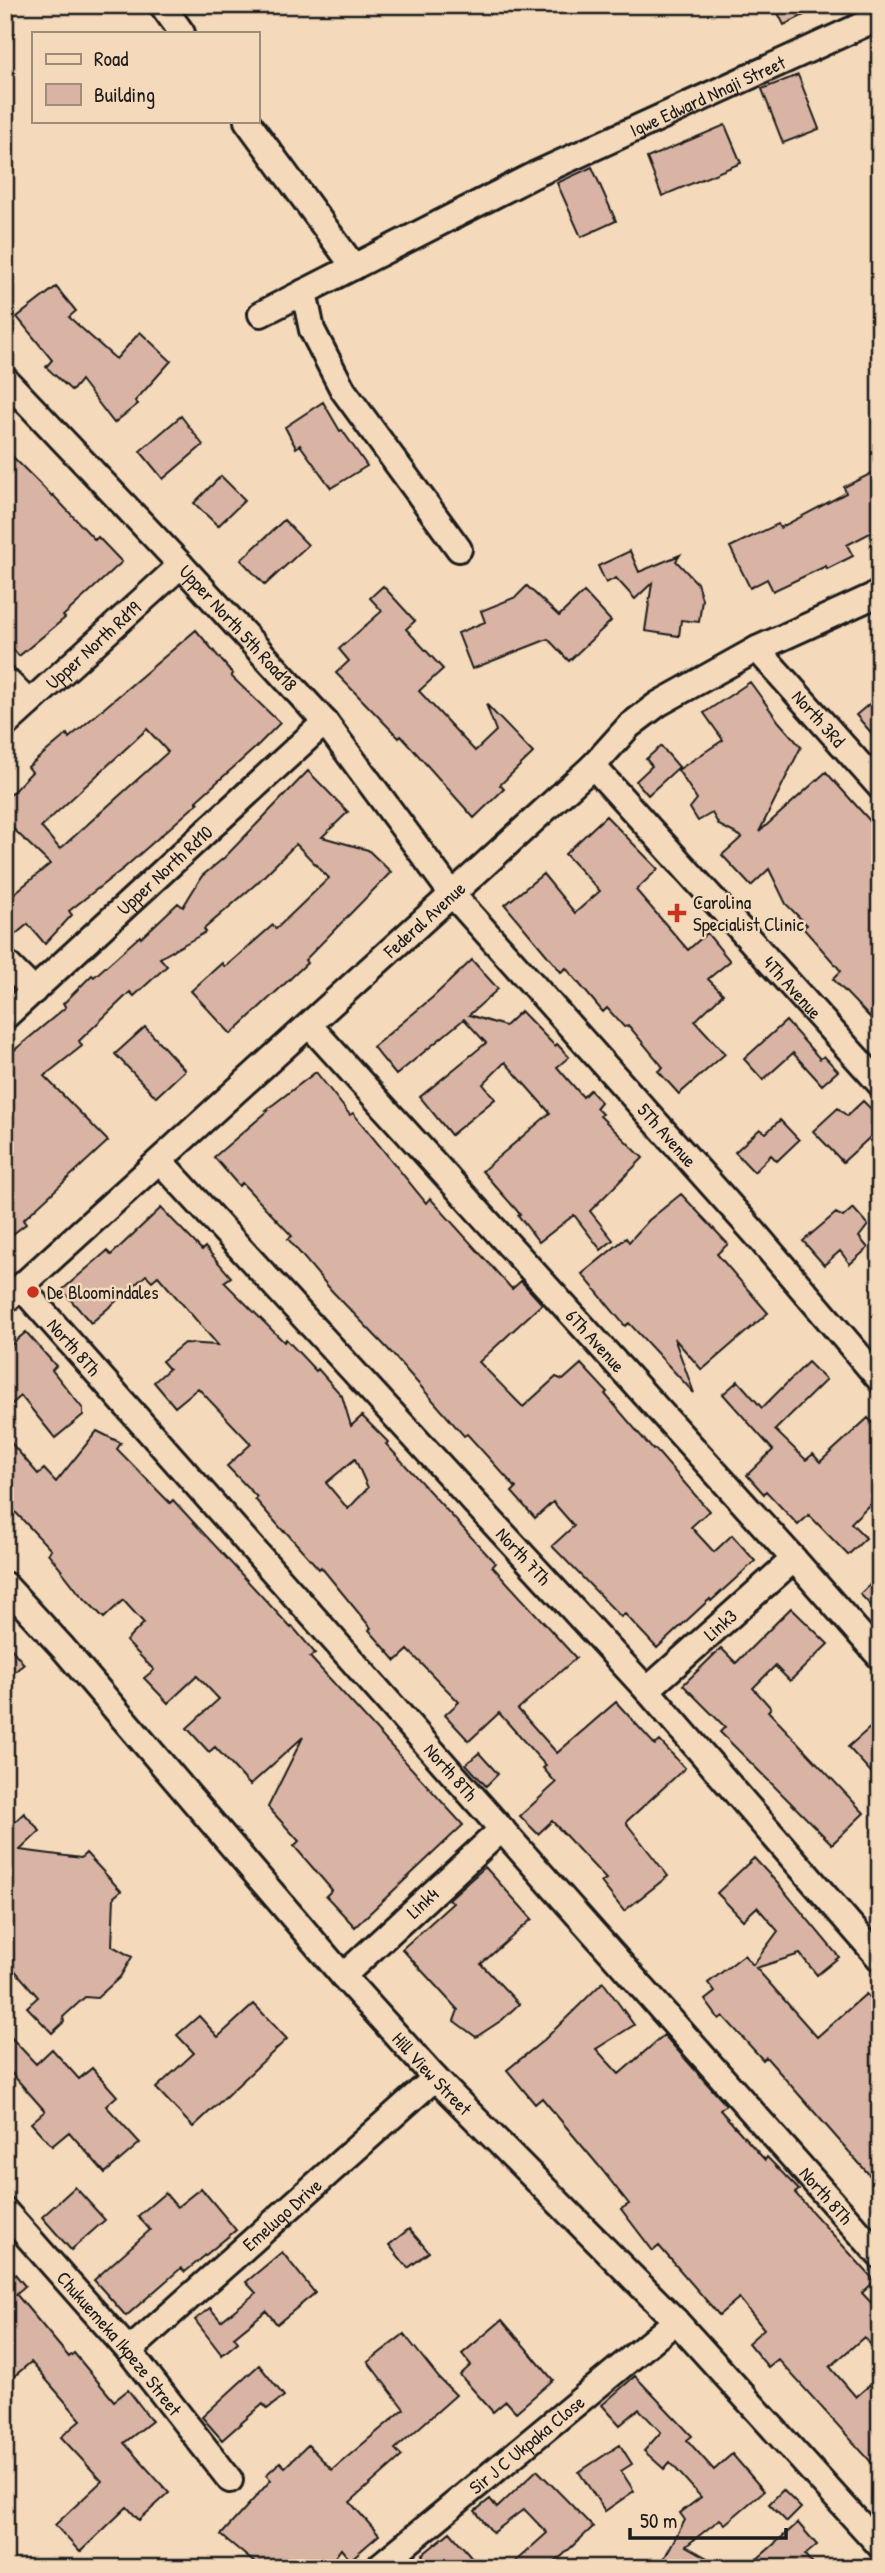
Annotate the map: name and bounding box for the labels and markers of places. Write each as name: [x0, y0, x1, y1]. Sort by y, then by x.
place label: Carolina Specialist Clinic: [693, 889, 805, 937]
marker: Carolina Specialist Clinic: [667, 903, 687, 923]
place label: De Bloomindales: [47, 1279, 159, 1305]
marker: De Bloomindales: [25, 1284, 41, 1300]

